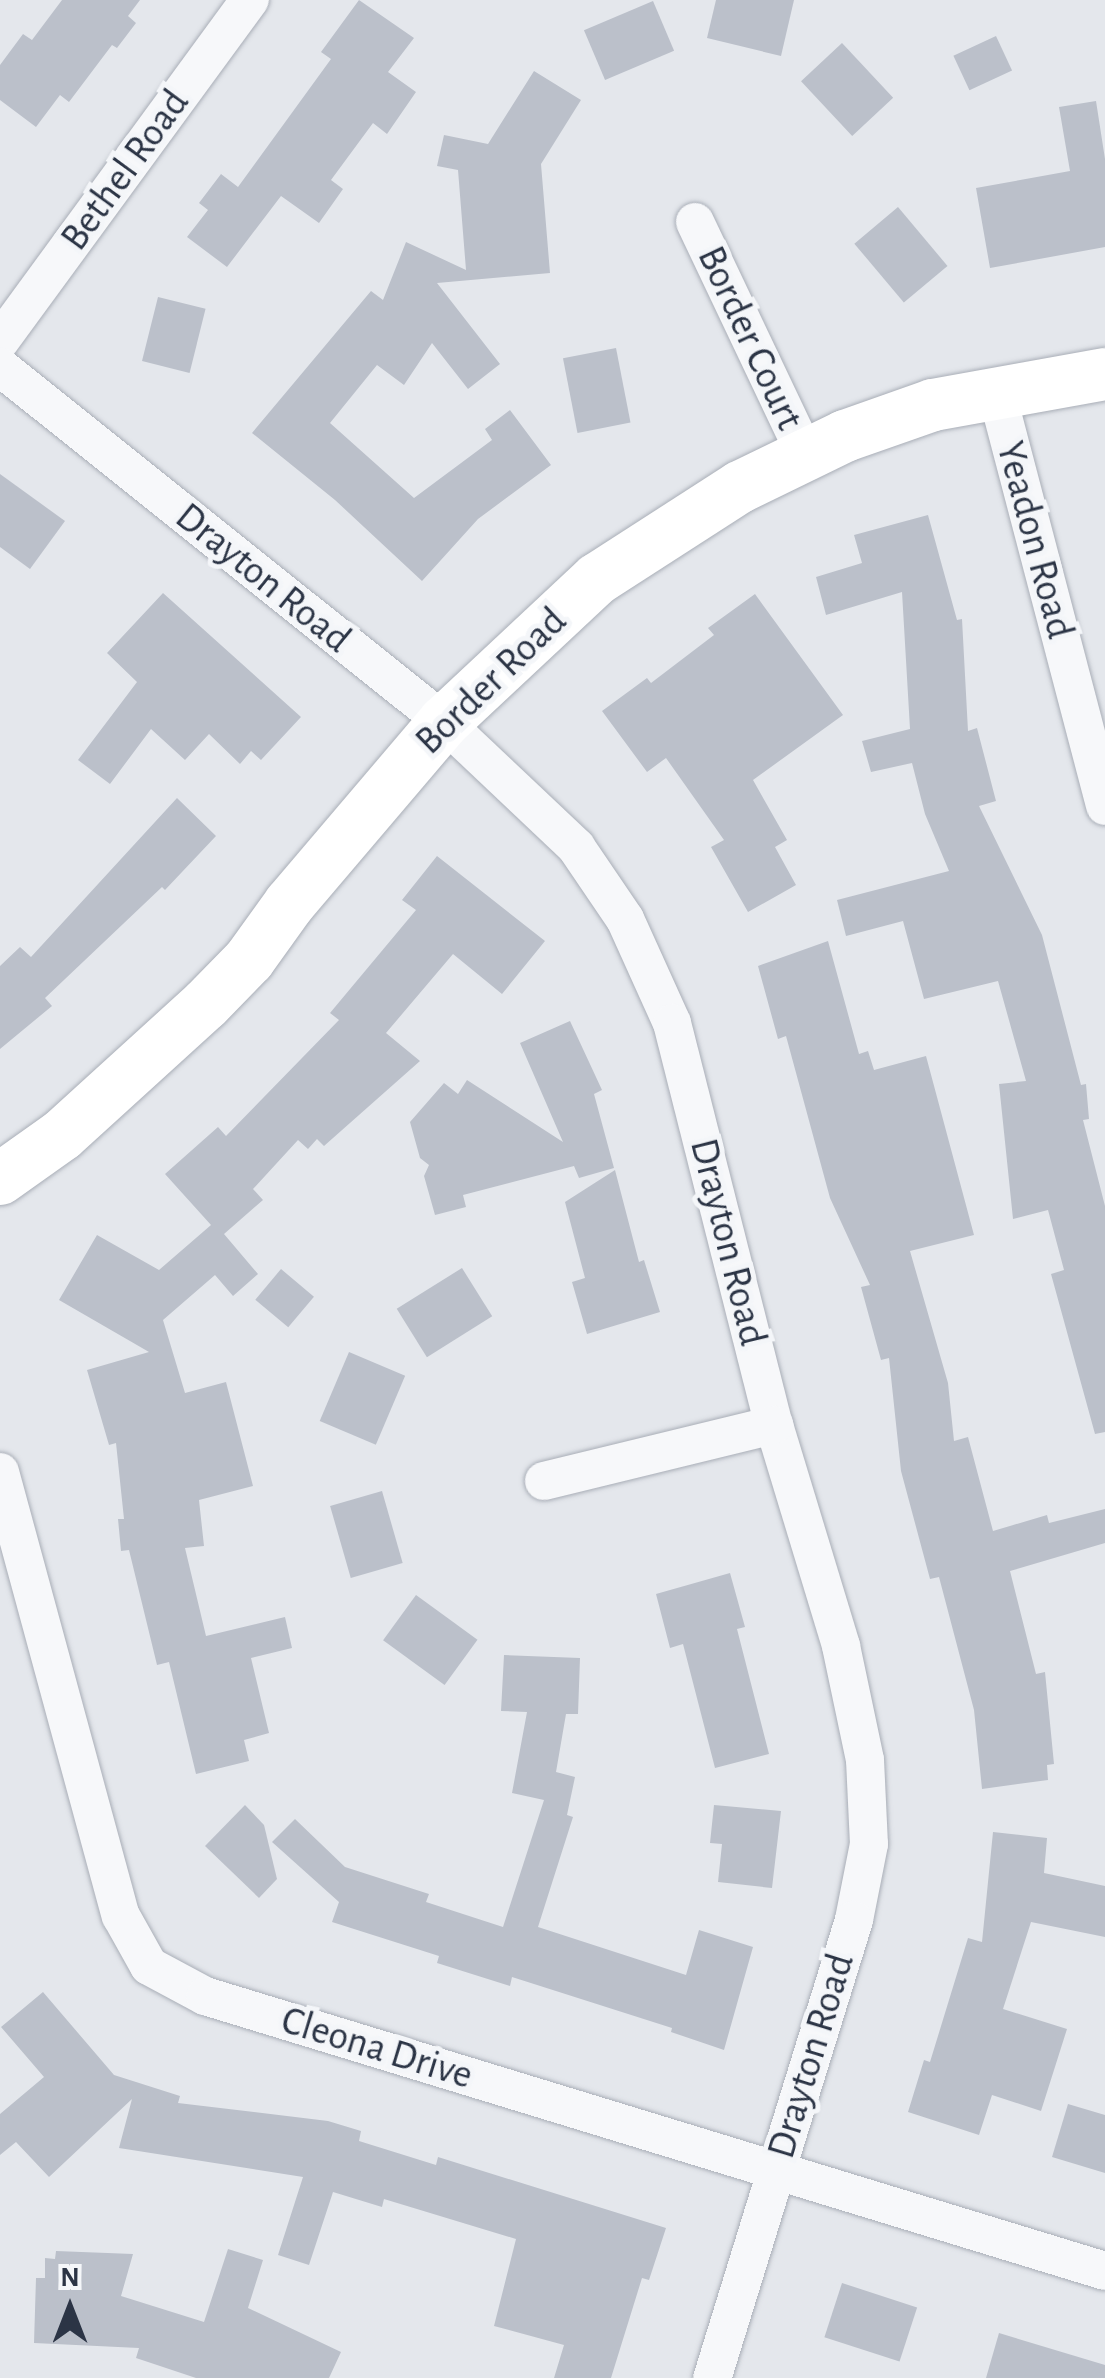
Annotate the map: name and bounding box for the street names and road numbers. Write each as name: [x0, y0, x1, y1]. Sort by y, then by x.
street label: Bethel Road: [50, 80, 200, 260]
street label: Border Court: [687, 238, 813, 438]
street label: Yeadon Road: [986, 436, 1084, 644]
street label: Drayton Road: [166, 493, 360, 663]
street label: Border Road: [405, 597, 577, 765]
street label: Drayton Road: [679, 1134, 777, 1350]
street label: Drayton Road: [757, 1948, 865, 2164]
street label: Cleona Drive: [276, 1996, 478, 2100]

